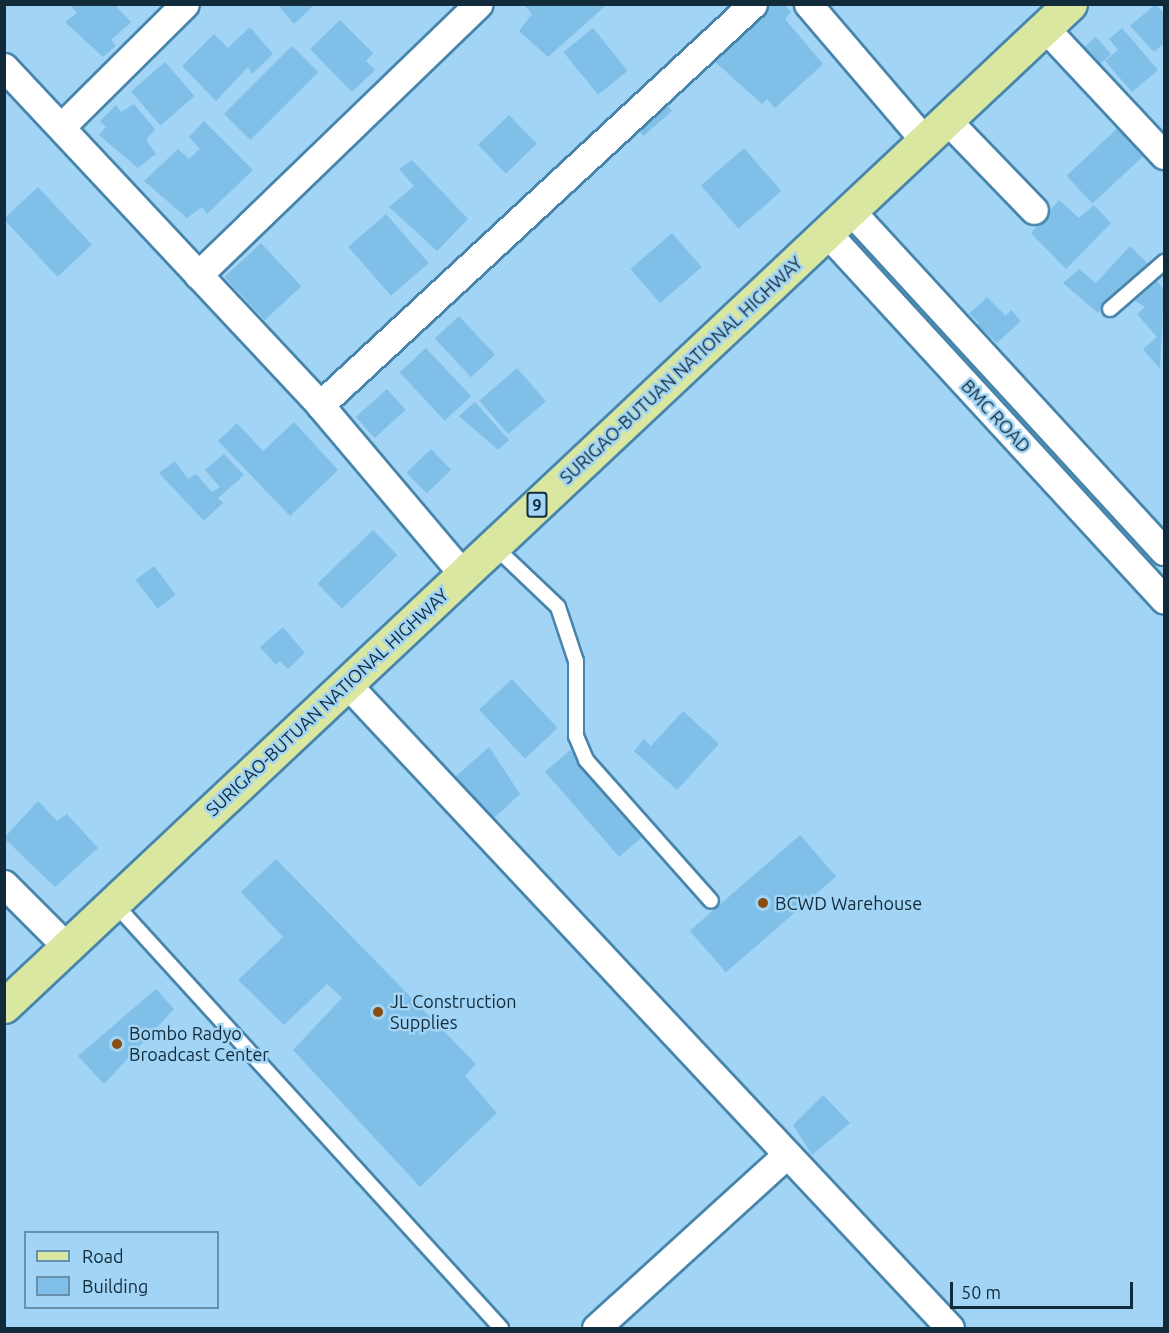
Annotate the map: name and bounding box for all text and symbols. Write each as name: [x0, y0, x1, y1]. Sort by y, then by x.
street label: SURIGAO-BUTUAN NATIONAL HIGHWAY: [555, 252, 807, 488]
street label: BMC ROAD: [957, 375, 1035, 457]
road number: 9: [525, 492, 549, 518]
street label: SURIGAO-BUTUAN NATIONAL HIGHWAY: [201, 584, 453, 820]
place label: BCWD Warehouse: [775, 892, 922, 914]
marker: BCWD Warehouse: [756, 896, 770, 910]
place label: JL Construction Supplies: [390, 991, 517, 1034]
marker: JL Construction Supplies: [371, 1005, 385, 1019]
place label: Bombo Radyo Broadcast Center: [129, 1023, 269, 1066]
marker: Bombo Radyo Broadcast Center: [110, 1037, 124, 1051]
legend: [24, 1231, 219, 1309]
text: Road: [82, 1246, 124, 1266]
scale bar: [953, 1270, 1136, 1308]
text: Building: [82, 1276, 148, 1296]
text: 50 m: [961, 1282, 1001, 1302]

